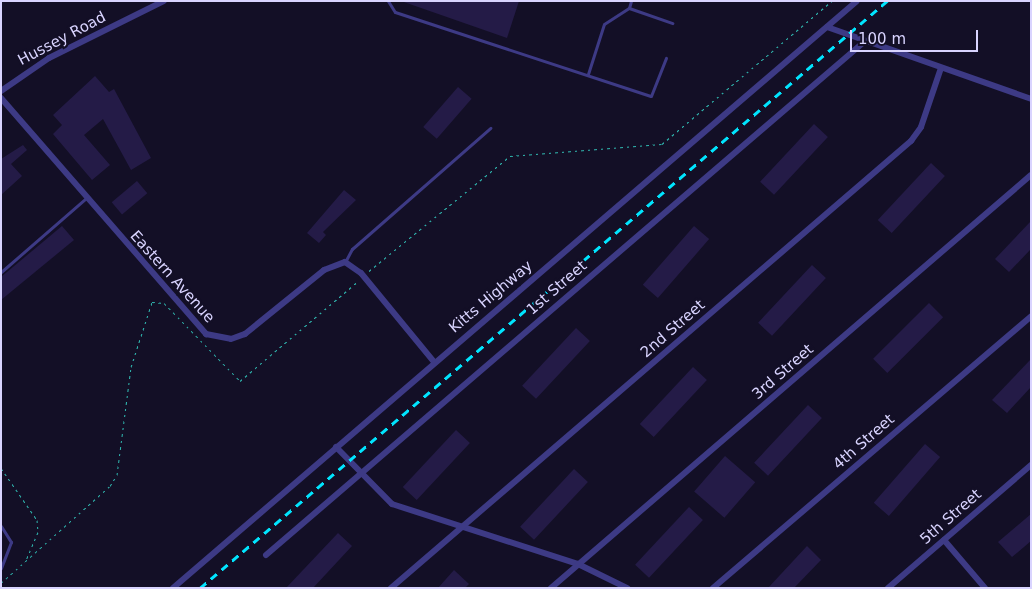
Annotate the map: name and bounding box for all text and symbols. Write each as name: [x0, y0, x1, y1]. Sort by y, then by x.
street label: Hussey Road: [15, 8, 109, 70]
scale bar: [852, 20, 980, 52]
text: 100 m: [858, 30, 906, 48]
street label: Eastern Avenue: [126, 227, 218, 327]
street label: Kitts Highway: [446, 257, 536, 337]
street label: 1st Street: [523, 257, 591, 319]
street label: 2nd Street: [637, 296, 709, 362]
street label: 3rd Street: [749, 341, 817, 403]
street label: 4th Street: [830, 411, 898, 473]
street label: 5th Street: [917, 486, 985, 548]

